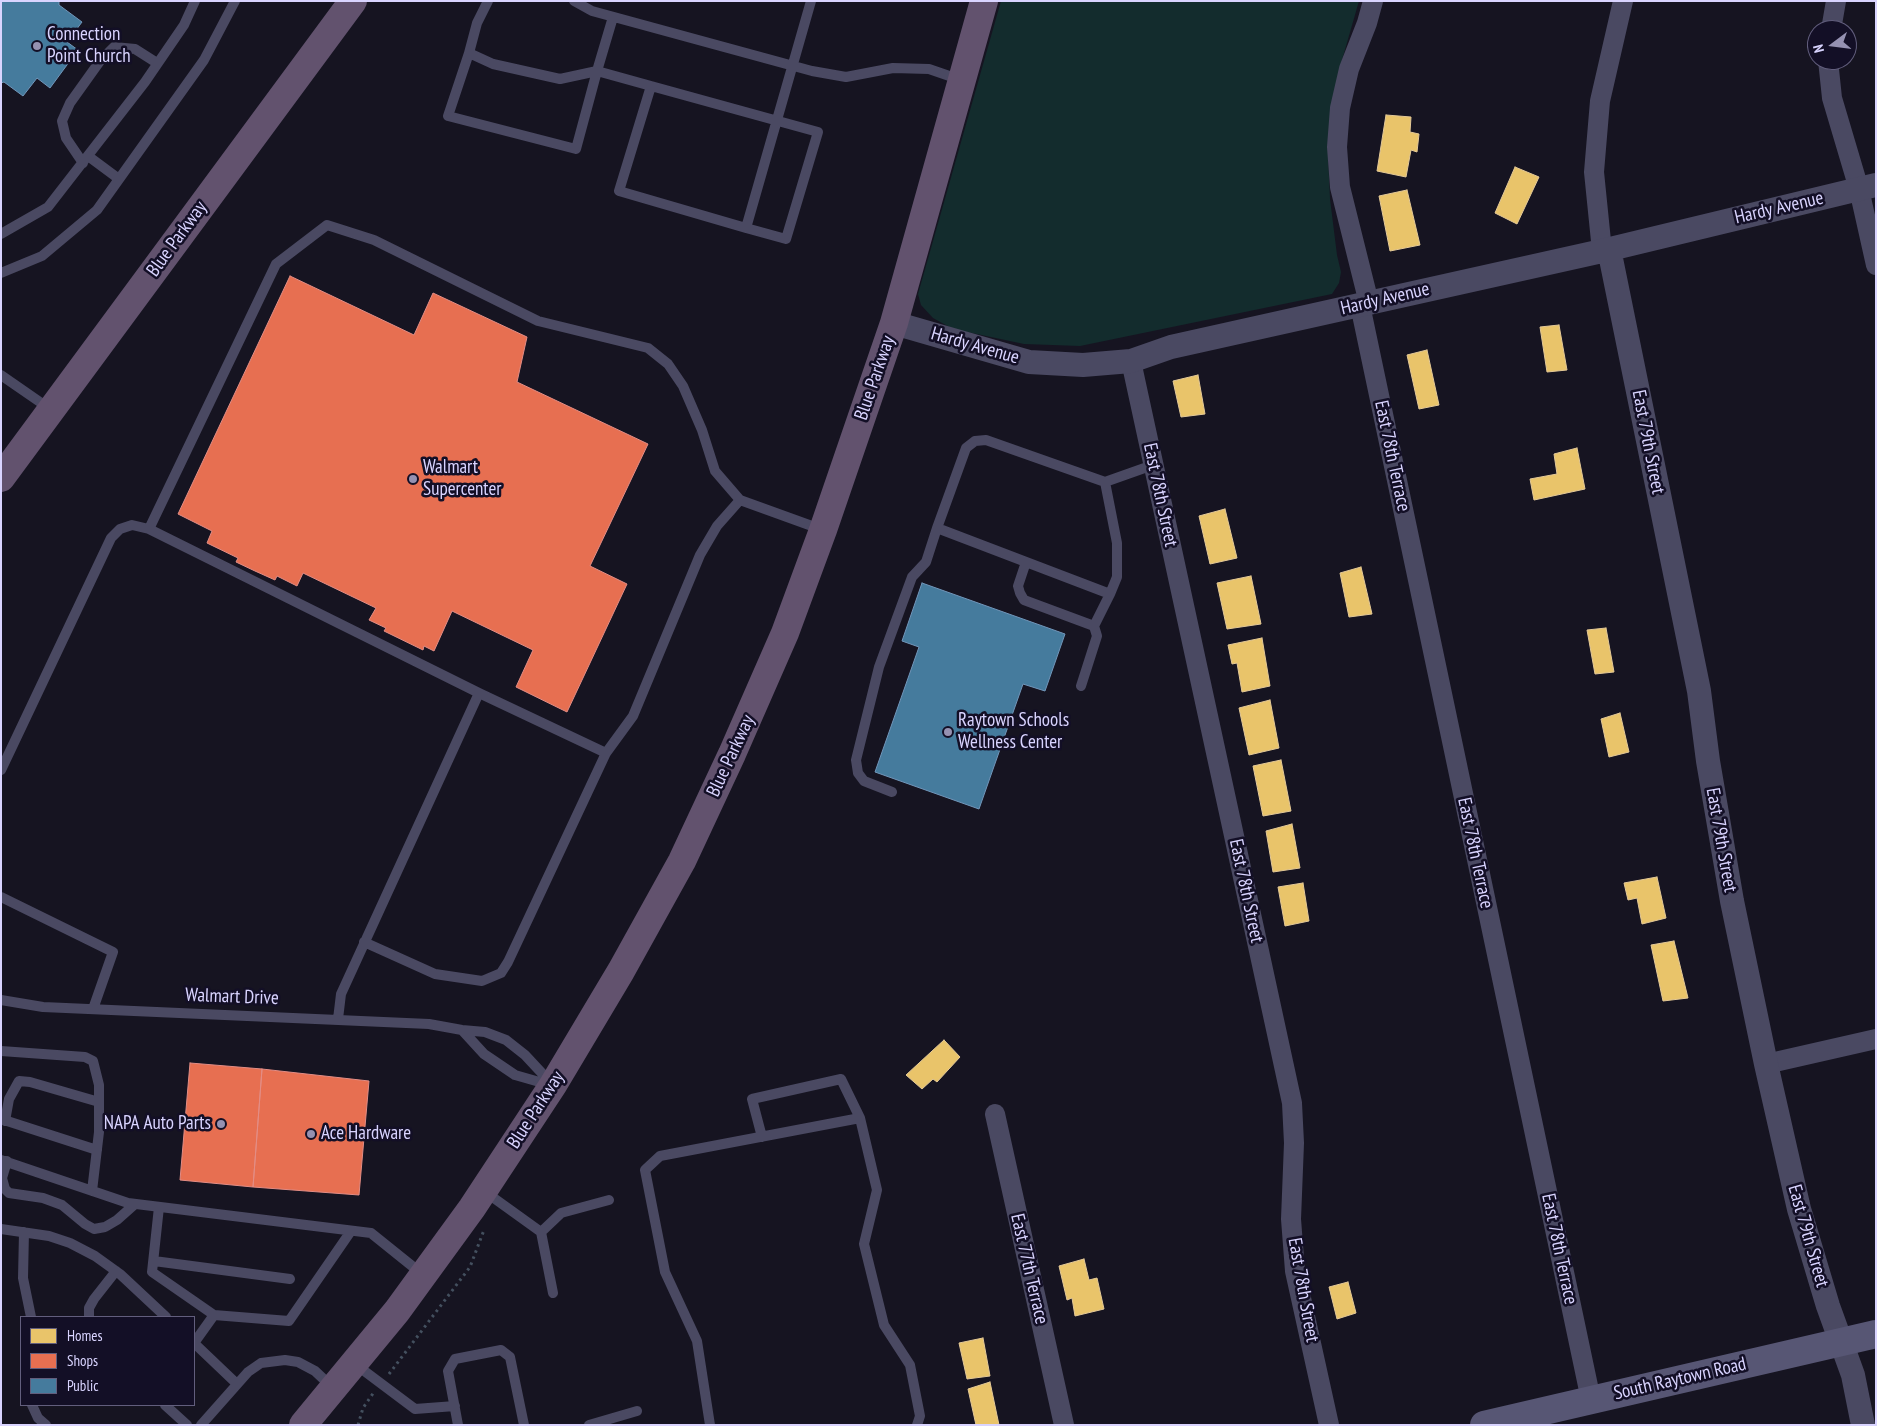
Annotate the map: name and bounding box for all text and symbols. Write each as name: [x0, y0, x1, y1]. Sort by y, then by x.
north arrow: [1807, 20, 1857, 70]
place label: Connection Point Church: [47, 24, 131, 68]
marker: Connection Point Church: [31, 40, 43, 52]
text: N: [1809, 43, 1828, 55]
street label: Hardy Avenue: [1732, 187, 1826, 229]
street label: Blue Parkway: [142, 197, 212, 281]
street label: Hardy Avenue: [1338, 278, 1432, 320]
street label: Hardy Avenue: [928, 323, 1022, 369]
street label: Blue Parkway: [850, 333, 900, 423]
street label: East 79th Street: [1627, 388, 1669, 496]
street label: East 78th Terrace: [1369, 398, 1415, 514]
street label: East 78th Street: [1138, 441, 1182, 549]
place label: Walmart Supercenter: [423, 457, 501, 501]
marker: Walmart Supercenter: [407, 473, 419, 485]
place label: Raytown Schools Wellness Center: [958, 710, 1069, 754]
street label: Blue Parkway: [702, 711, 760, 801]
marker: Raytown Schools Wellness Center: [942, 726, 954, 738]
street label: East 79th Street: [1701, 786, 1741, 894]
street label: East 78th Terrace: [1452, 795, 1498, 911]
street label: East 78th Street: [1224, 837, 1268, 945]
street label: Walmart Drive: [185, 984, 279, 1010]
street label: Blue Parkway: [503, 1067, 569, 1153]
place label: NAPA Auto Parts: [104, 1113, 211, 1135]
marker: NAPA Auto Parts: [215, 1118, 227, 1130]
place label: Ace Hardware: [321, 1123, 411, 1145]
marker: Ace Hardware: [305, 1128, 317, 1140]
street label: East 79th Street: [1783, 1182, 1833, 1290]
street label: East 78th Terrace: [1536, 1191, 1582, 1307]
street label: East 77th Terrace: [1005, 1212, 1053, 1326]
street label: East 78th Street: [1283, 1236, 1323, 1344]
legend: [20, 1316, 195, 1406]
text: Homes: [67, 1326, 103, 1345]
text: Shops: [67, 1351, 98, 1370]
street label: South Raytown Road: [1612, 1353, 1748, 1405]
text: Public: [67, 1376, 98, 1395]

